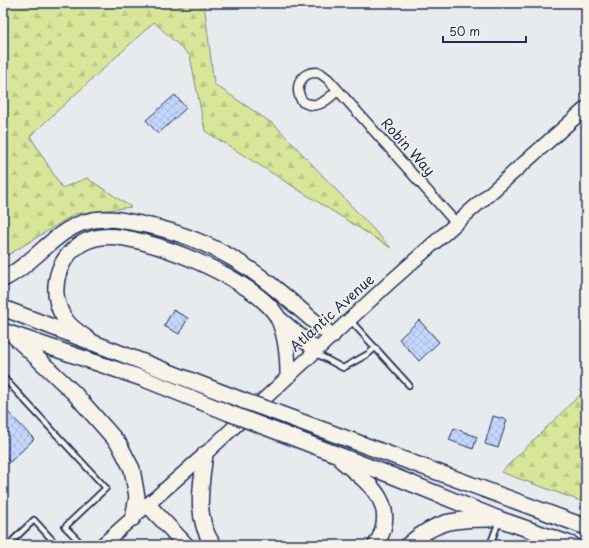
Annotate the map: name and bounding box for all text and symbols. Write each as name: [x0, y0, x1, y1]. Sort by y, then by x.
scale bar: [443, 18, 526, 44]
text: 50 m: [449, 22, 480, 40]
street label: Robin Way: [376, 113, 440, 180]
street label: Atlantic Avenue: [285, 269, 379, 356]

